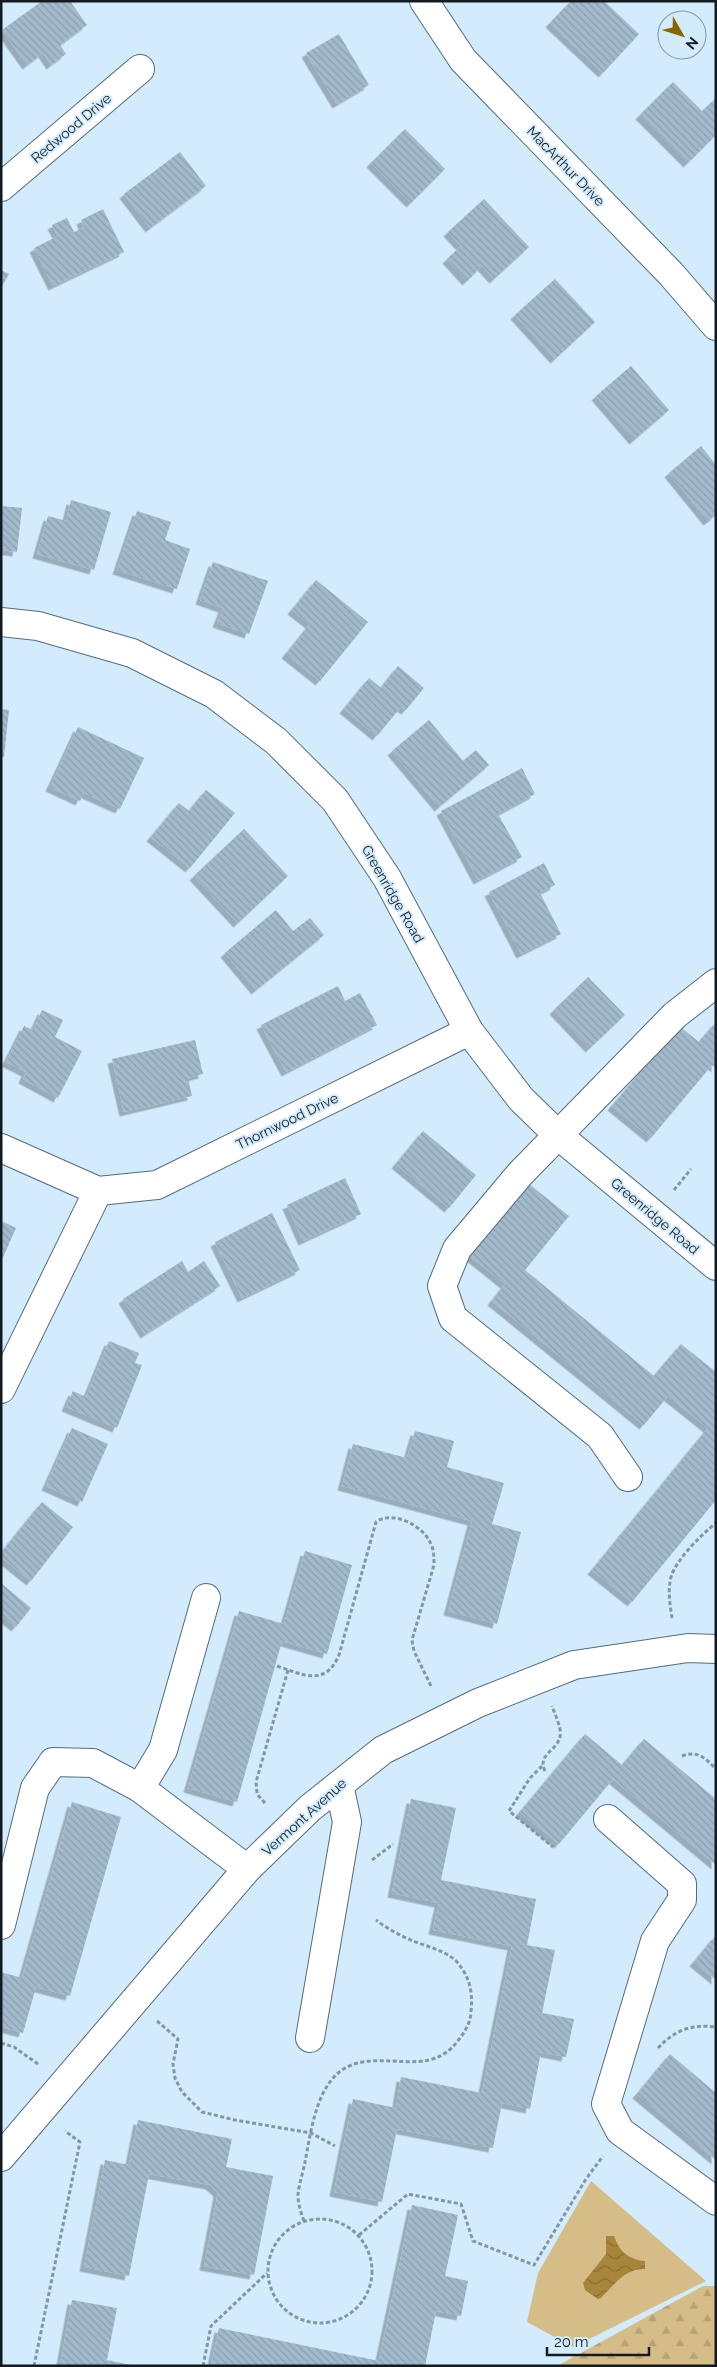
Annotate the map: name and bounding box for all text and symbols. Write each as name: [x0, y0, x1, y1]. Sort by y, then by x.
north arrow: [657, 10, 707, 60]
text: N: [683, 34, 702, 52]
street label: Redwood Drive: [28, 90, 114, 166]
street label: MacArthur Drive: [524, 123, 608, 209]
street label: Greenridge Road: [359, 842, 427, 946]
street label: Thornwood Drive: [233, 1089, 341, 1153]
street label: Greenridge Road: [608, 1175, 702, 1257]
street label: Vermont Avenue: [259, 1775, 349, 1859]
scale bar: [547, 2324, 650, 2356]
text: 20 m: [554, 2333, 589, 2351]

